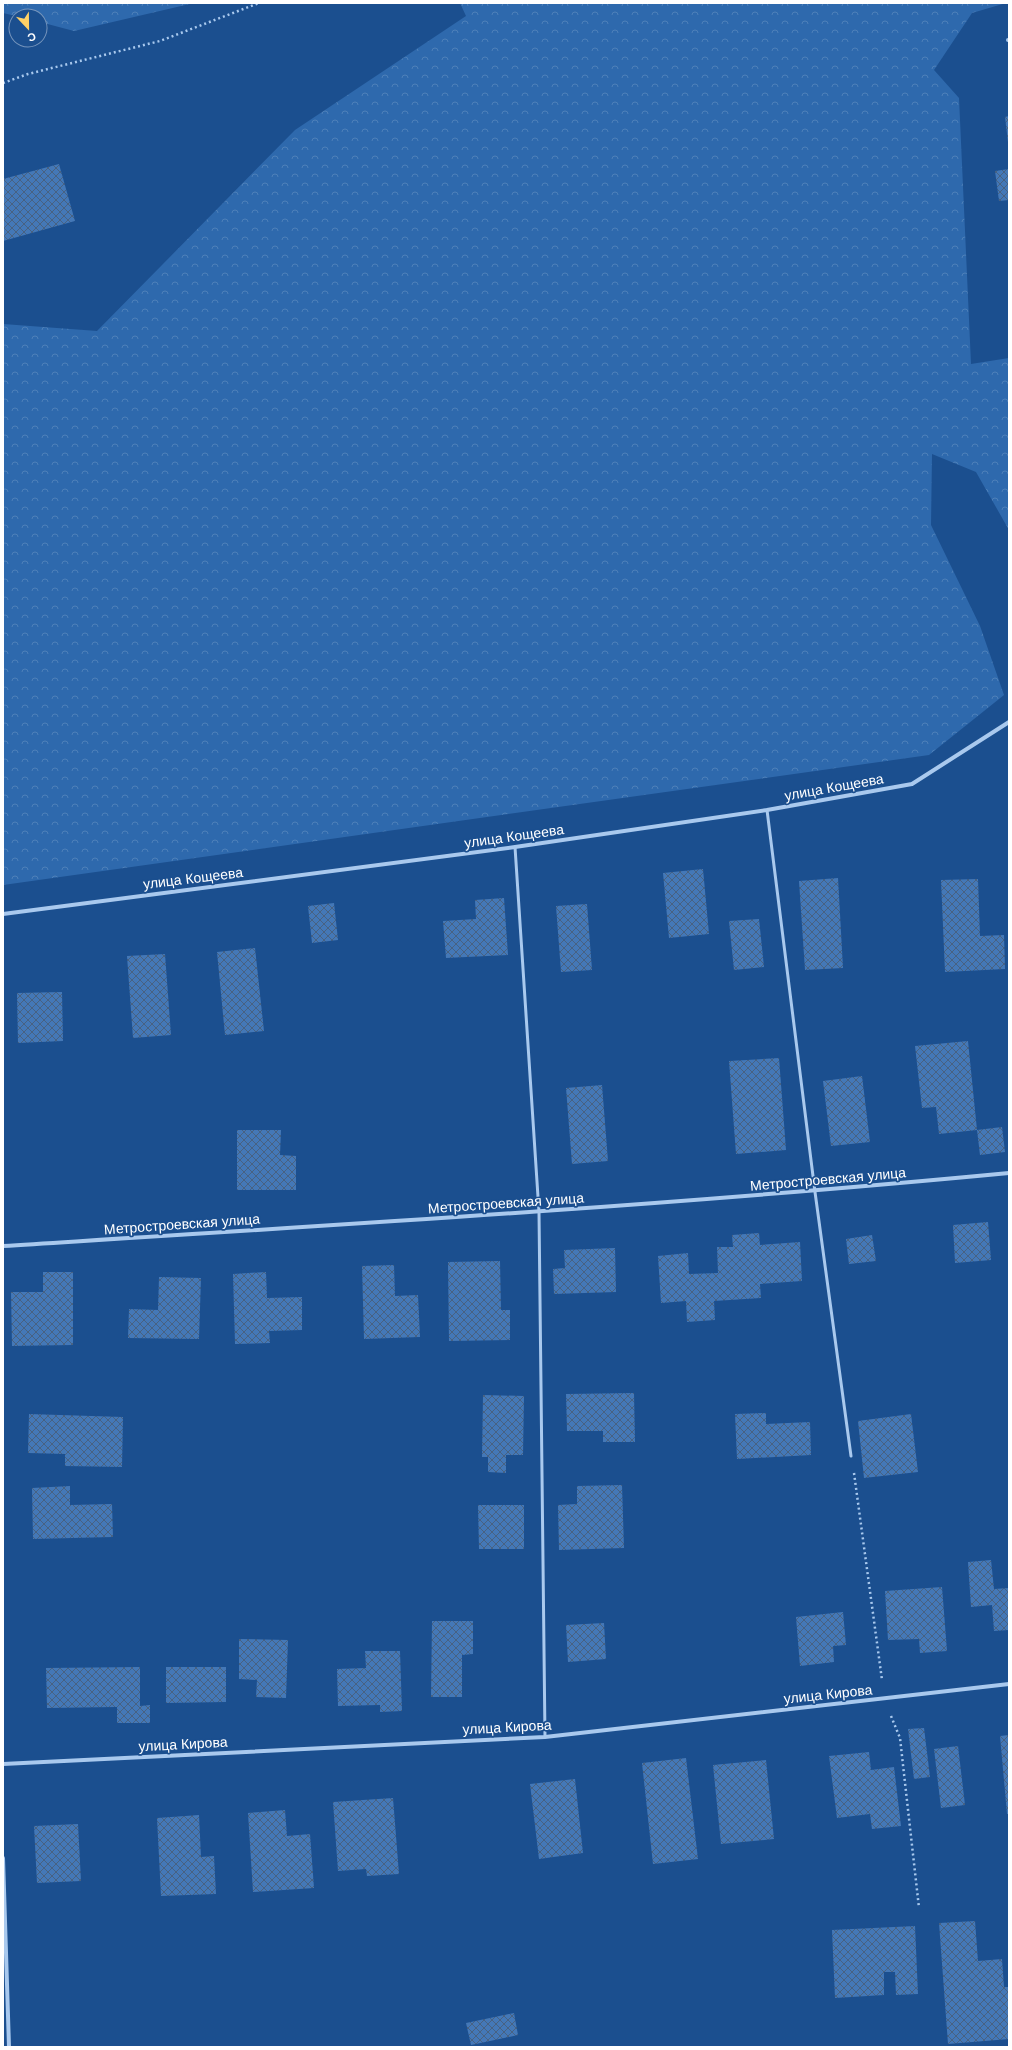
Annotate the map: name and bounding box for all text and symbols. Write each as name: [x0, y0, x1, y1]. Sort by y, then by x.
north arrow: [8, 8, 48, 48]
text: С: [26, 30, 38, 44]
street label: улица Кощеева: [783, 770, 885, 804]
street label: улица Кощеева: [463, 821, 565, 851]
street label: улица Кощеева: [142, 864, 244, 892]
street label: Метростроевская улица: [749, 1164, 907, 1194]
street label: Метростроевская улица: [427, 1190, 585, 1216]
street label: Метростроевская улица: [103, 1211, 261, 1237]
street label: улица Кирова: [783, 1681, 873, 1707]
street label: улица Кирова: [462, 1717, 552, 1737]
street label: улица Кирова: [138, 1734, 228, 1754]

